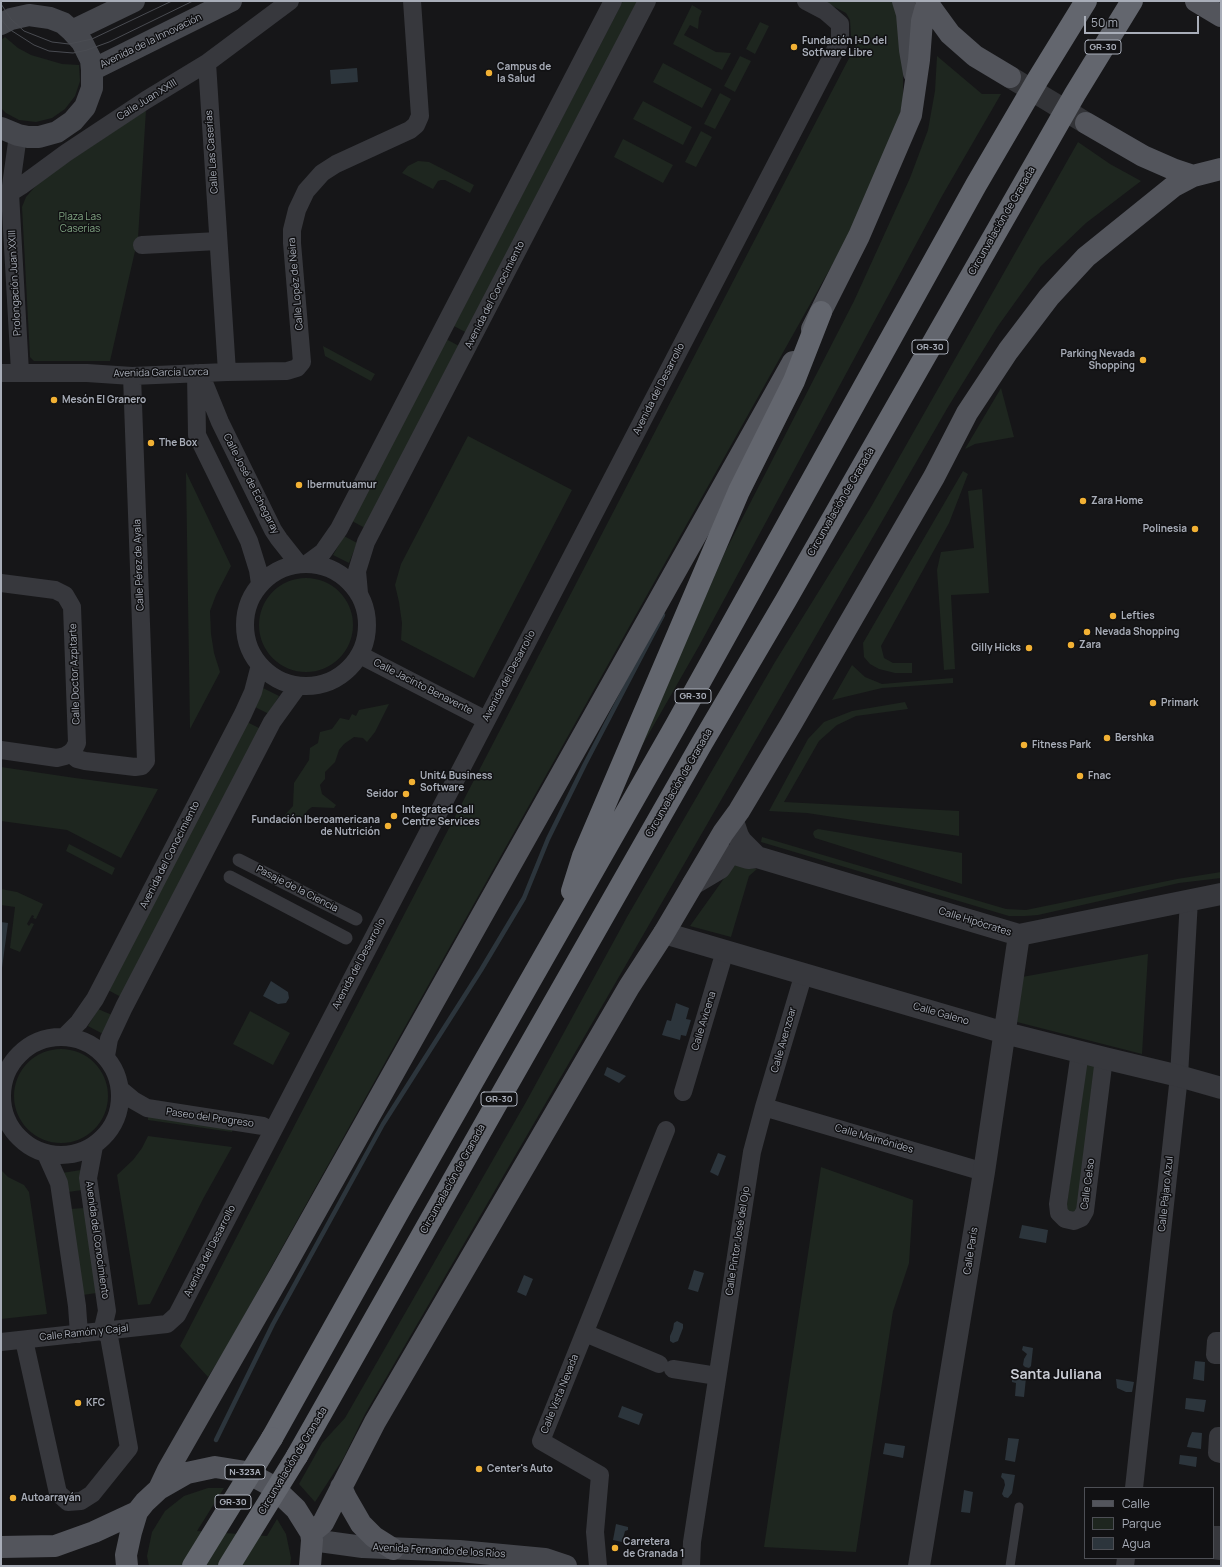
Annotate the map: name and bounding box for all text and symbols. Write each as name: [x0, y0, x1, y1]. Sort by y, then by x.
scale bar: [1086, 8, 1201, 34]
street label: Avenida de la Innovación: [98, 11, 204, 71]
text: 50 m: [1091, 14, 1118, 31]
place label: Fundación I+D del Sotfware Libre: [802, 35, 887, 58]
road number: GR-30: [1085, 40, 1121, 54]
marker: Fundación I+D del Sotfware Libre: [789, 42, 799, 52]
place label: Campus de la Salud: [497, 61, 551, 84]
marker: Campus de la Salud: [484, 68, 494, 78]
street label: Calle Juan XXIII: [115, 77, 179, 123]
street label: Calle Las Caserías: [203, 110, 221, 194]
street label: Circunvalación de Granada: [966, 165, 1038, 277]
park label: Plaza Las Caserías: [59, 211, 101, 234]
street label: Prolongación Juan XXIII: [6, 230, 24, 336]
street label: Calle Lopéz de Neira: [286, 237, 306, 331]
street label: Avenida del Conocimiento: [463, 239, 527, 351]
road number: GR-30: [912, 340, 948, 354]
street label: Avenida del Desarrollo: [631, 341, 687, 437]
place label: Parking Nevada Shopping: [1060, 348, 1135, 372]
marker: Parking Nevada Shopping: [1138, 355, 1148, 365]
street label: Avenida García Lorca: [113, 366, 209, 380]
place label: Mesón El Granero: [62, 394, 146, 406]
marker: Mesón El Granero: [49, 395, 59, 405]
street label: Calle José de Echegaray: [220, 432, 282, 536]
place label: The Box: [159, 437, 197, 449]
marker: The Box: [146, 438, 156, 448]
street label: Circunvalación de Granada: [805, 446, 877, 558]
place label: Ibermutuamur: [307, 479, 377, 491]
marker: Ibermutuamur: [294, 480, 304, 490]
place label: Zara Home: [1091, 495, 1143, 507]
marker: Zara Home: [1078, 496, 1088, 506]
street label: Calle Pérez de Ayala: [131, 519, 147, 611]
place label: Polinesia: [1143, 523, 1187, 535]
marker: Polinesia: [1190, 524, 1200, 534]
place label: Lefties: [1121, 610, 1155, 622]
marker: Lefties: [1108, 611, 1118, 621]
street label: Calle Doctor Azpitarte: [67, 623, 83, 725]
place label: Nevada Shopping: [1095, 626, 1179, 638]
marker: Nevada Shopping: [1082, 627, 1092, 637]
street label: Avenida del Desarrollo: [480, 628, 538, 724]
place label: Zara: [1079, 639, 1101, 651]
marker: Zara: [1066, 640, 1076, 650]
place label: Gilly Hicks: [971, 642, 1021, 654]
marker: Gilly Hicks: [1024, 643, 1034, 653]
street label: Calle Jacinto Benavente: [371, 657, 475, 717]
road number: GR-30: [675, 689, 711, 703]
place label: Primark: [1161, 697, 1198, 709]
marker: Primark: [1148, 698, 1158, 708]
street label: Circunvalación de Granada: [643, 727, 715, 839]
place label: Bershka: [1115, 732, 1154, 744]
marker: Bershka: [1102, 733, 1112, 743]
place label: Fitness Park: [1032, 739, 1091, 751]
marker: Fitness Park: [1019, 740, 1029, 750]
place label: Unit4 Business Software: [420, 770, 492, 794]
place label: Fnac: [1088, 770, 1111, 782]
marker: Fnac: [1075, 771, 1085, 781]
marker: Unit4 Business Software: [407, 777, 417, 787]
place label: Seidor: [366, 788, 398, 800]
marker: Seidor: [401, 789, 411, 799]
street label: Avenida del Conocimiento: [138, 799, 202, 911]
place label: Integrated Call Centre Services: [402, 804, 480, 828]
marker: Integrated Call Centre Services: [389, 811, 399, 821]
place label: Fundación Iberoamericana de Nutrición: [252, 814, 380, 838]
marker: Fundación Iberoamericana de Nutrición: [383, 821, 393, 831]
street label: Pasaje de la Ciencia: [254, 863, 340, 915]
street label: Calle Hipócrates: [937, 905, 1013, 939]
street label: Avenida del Desarrollo: [330, 916, 388, 1012]
street label: Calle Avicena: [689, 990, 719, 1052]
street label: Calle Galeno: [912, 1000, 970, 1028]
street label: Calle Avenzoar: [769, 1006, 799, 1074]
road number: GR-30: [481, 1092, 517, 1106]
street label: Paseo del Progreso: [165, 1106, 255, 1130]
street label: Circunvalación de Granada: [418, 1122, 488, 1236]
street label: Calle Maimónides: [833, 1122, 915, 1156]
street label: Calle Pájaro Azul: [1156, 1156, 1176, 1232]
street label: Calle Celso: [1078, 1158, 1098, 1210]
street label: Avenida del Conocimiento: [83, 1180, 111, 1300]
street label: Calle Pintor José del Ojo: [723, 1186, 753, 1296]
street label: Avenida del Desarrollo: [182, 1203, 238, 1299]
street label: Calle París: [961, 1226, 981, 1276]
street label: Calle Ramón y Cajal: [39, 1322, 129, 1344]
street label: Calle Vista Nevada: [539, 1353, 581, 1435]
district label: Santa Juliana: [1010, 1367, 1102, 1383]
place label: KFC: [86, 1397, 105, 1409]
marker: KFC: [73, 1398, 83, 1408]
street label: Circunvalación de Granada: [256, 1405, 330, 1517]
place label: Center's Auto: [487, 1463, 553, 1475]
marker: Center's Auto: [474, 1464, 484, 1474]
road number: N-323A: [225, 1465, 265, 1479]
legend: [1084, 1487, 1214, 1559]
place label: Autoarrayán: [21, 1492, 81, 1504]
marker: Autoarrayán: [8, 1493, 18, 1503]
road number: GR-30: [215, 1495, 251, 1509]
text: Calle: [1122, 1495, 1150, 1512]
text: Parque: [1122, 1515, 1161, 1532]
text: Agua: [1122, 1535, 1151, 1552]
place label: Carretera de Granada 1: [623, 1536, 684, 1560]
street label: Avenida Fernando de los Ríos: [372, 1542, 506, 1560]
marker: Carretera de Granada 1: [610, 1543, 620, 1553]

